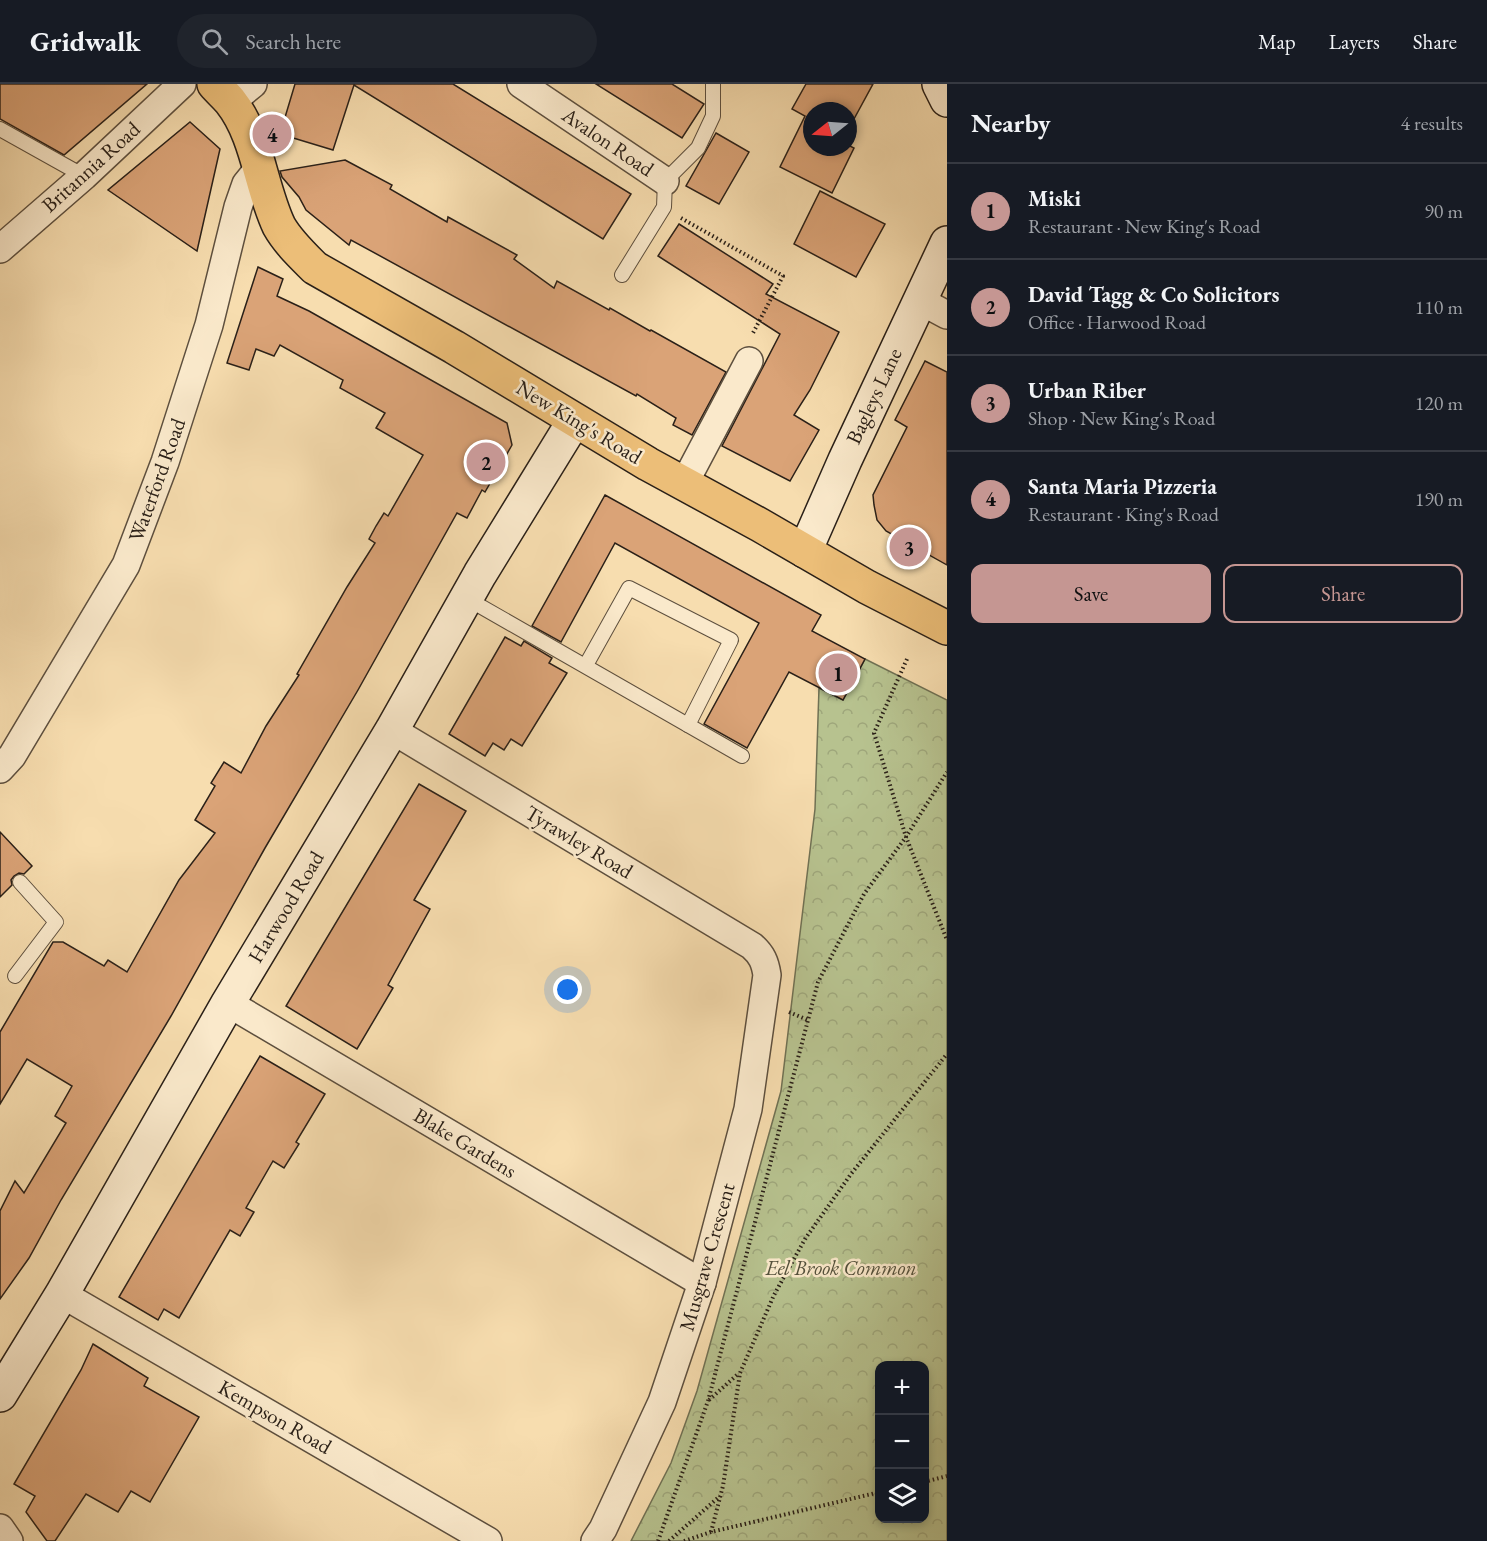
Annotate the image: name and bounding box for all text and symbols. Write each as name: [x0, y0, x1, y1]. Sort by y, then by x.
search box: [177, 14, 597, 68]
text: Gridwalk: [30, 23, 141, 59]
icon: search: [198, 25, 231, 58]
text: Search here: [246, 27, 341, 56]
text: Map: [1258, 28, 1296, 55]
text: Layers: [1329, 28, 1380, 55]
text: Share: [1413, 28, 1457, 55]
street label: Avalon Road: [556, 100, 660, 182]
north arrow: [803, 102, 857, 156]
text: Nearby: [971, 106, 1051, 140]
text: 4 results: [1400, 110, 1463, 136]
pin: 4: [252, 112, 292, 156]
street label: Britannia Road: [36, 115, 146, 218]
text: Miski: [1028, 184, 1081, 213]
text: 1: [985, 198, 996, 224]
text: 90 m: [1424, 198, 1463, 224]
text: Restaurant · New King's Road: [1028, 213, 1260, 239]
text: David Tagg & Co Solicitors: [1028, 280, 1279, 309]
text: 2: [985, 294, 996, 320]
text: 110 m: [1415, 294, 1463, 320]
text: Office · Harwood Road: [1028, 309, 1206, 335]
street label: Bagleys Lane: [840, 343, 908, 448]
street label: New King's Road: [511, 373, 647, 470]
text: Urban Riber: [1028, 376, 1146, 405]
text: 3: [985, 390, 996, 416]
text: 120 m: [1415, 390, 1463, 416]
text: Shop · New King's Road: [1028, 405, 1215, 431]
street label: Waterford Road: [122, 414, 192, 545]
pin: 2: [466, 440, 506, 484]
text: Santa Maria Pizzeria: [1028, 472, 1217, 501]
text: 4: [985, 486, 996, 512]
text: 190 m: [1415, 486, 1463, 512]
text: Restaurant · King's Road: [1028, 501, 1219, 527]
pin: 3: [890, 524, 928, 570]
button: Save: [971, 564, 1211, 623]
button: Share: [1223, 564, 1463, 623]
pin: 1: [818, 650, 858, 696]
street label: Tyrawley Road: [520, 799, 638, 885]
street label: Harwood Road: [242, 846, 330, 968]
your location: [553, 975, 582, 1004]
street label: Blake Gardens: [409, 1101, 522, 1184]
street label: Musgrave Crescent: [672, 1179, 741, 1334]
park label: Eel Brook Common: [764, 1254, 917, 1281]
map controls: [875, 1361, 929, 1523]
button: +: [875, 1361, 929, 1415]
street label: Kempson Road: [214, 1373, 337, 1460]
button: −: [875, 1415, 929, 1469]
button: layers: [875, 1469, 929, 1523]

